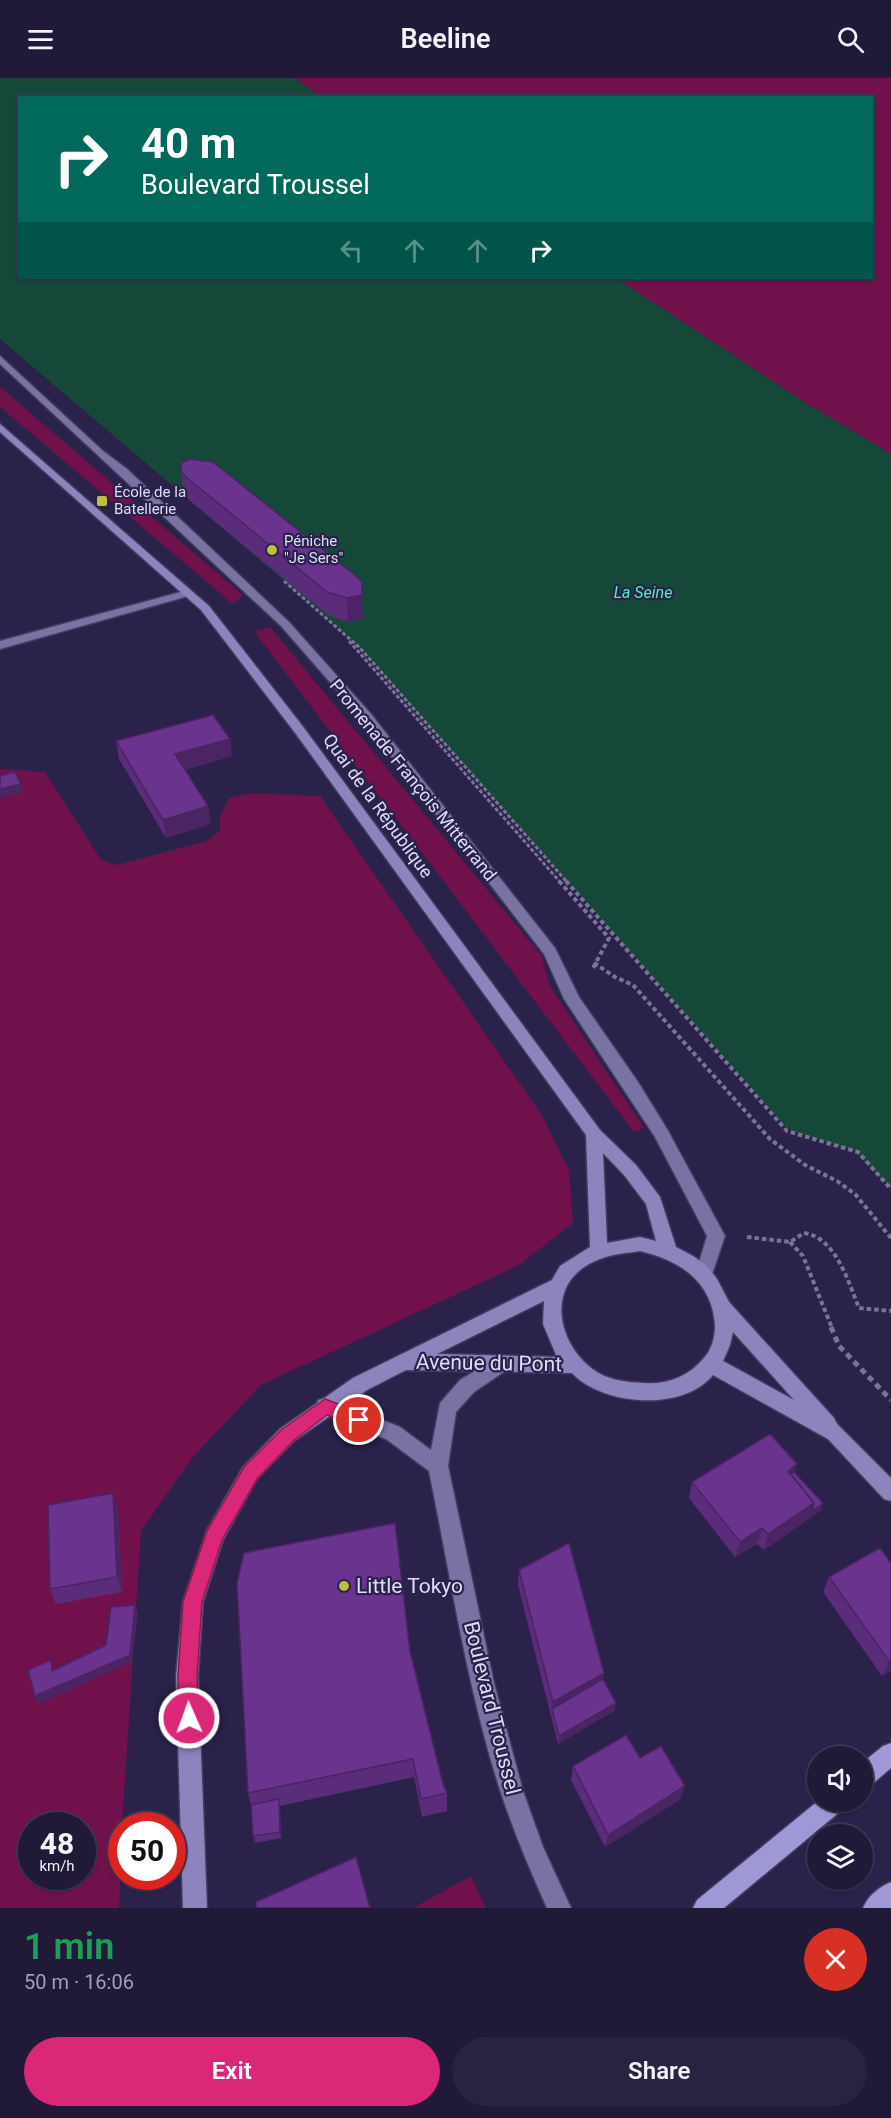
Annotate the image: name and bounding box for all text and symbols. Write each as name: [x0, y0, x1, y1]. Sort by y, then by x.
icon: menu: [24, 23, 57, 56]
text: Beeline: [401, 23, 490, 55]
icon: search: [834, 23, 867, 56]
text: 40 m: [141, 119, 236, 168]
icon: right: [42, 120, 120, 198]
text: Boulevard Troussel: [141, 169, 370, 201]
icon: left: [335, 234, 368, 267]
icon: ahead: [398, 234, 431, 267]
icon: ahead: [461, 234, 494, 267]
icon: right: [524, 234, 557, 267]
place label: École de la Batellerie: [114, 483, 186, 518]
marker: École de la Batellerie: [95, 494, 109, 508]
place label: Péniche "Je Sers": [284, 532, 343, 567]
marker: Péniche "Je Sers": [265, 543, 279, 557]
water label: La Seine: [614, 583, 672, 602]
street label: Promenade François Mitterrand: [326, 675, 501, 885]
street label: Quai de la République: [319, 730, 438, 882]
street label: Avenue du Pont: [416, 1350, 562, 1376]
pin: [333, 1394, 384, 1445]
icon: arrive: [342, 1403, 375, 1436]
place label: Little Tokyo: [356, 1574, 463, 1598]
marker: Little Tokyo: [337, 1579, 351, 1593]
street label: Boulevard Troussel: [459, 1619, 525, 1797]
position arrow: [157, 1686, 221, 1750]
map controls: [807, 1746, 873, 1890]
button: sound: [807, 1746, 873, 1812]
speed limit sign: 50: [108, 1812, 186, 1890]
button: layers: [807, 1824, 873, 1890]
text: 48: [40, 1826, 74, 1861]
text: km/h: [39, 1857, 75, 1875]
text: 1 min: [24, 1926, 114, 1968]
button: close: [804, 1928, 867, 1991]
text: 50 m · 16:06: [24, 1970, 134, 1994]
button: Exit: [24, 2037, 440, 2106]
button: Share: [452, 2037, 867, 2106]

